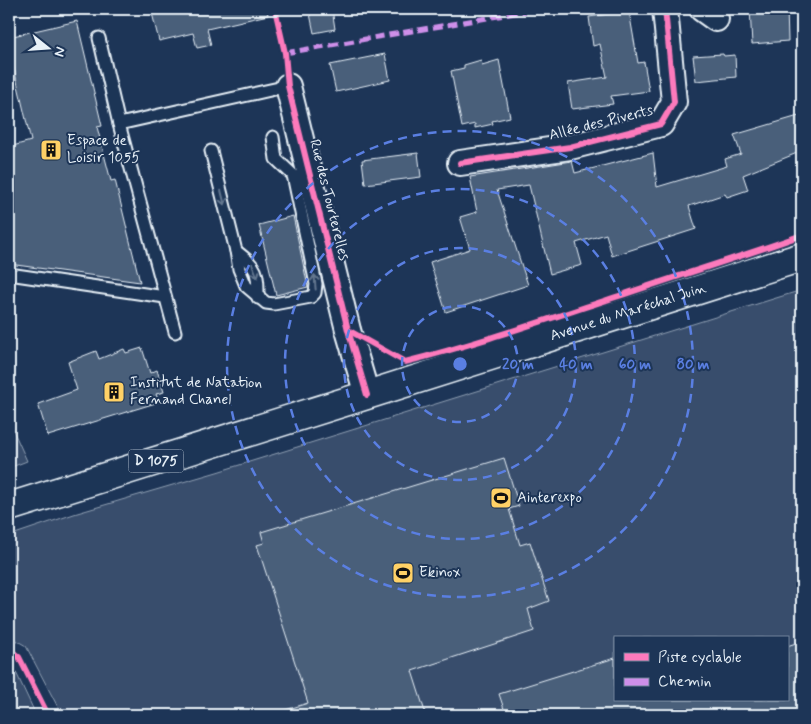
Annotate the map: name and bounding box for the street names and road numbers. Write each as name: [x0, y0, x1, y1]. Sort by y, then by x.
street label: Allée des Piverts: [547, 100, 655, 146]
street label: Rue des Tourterelles: [304, 137, 354, 263]
street label: Avenue du Maréchal Juin: [548, 278, 709, 346]
road number: D 1075: [128, 450, 184, 472]

